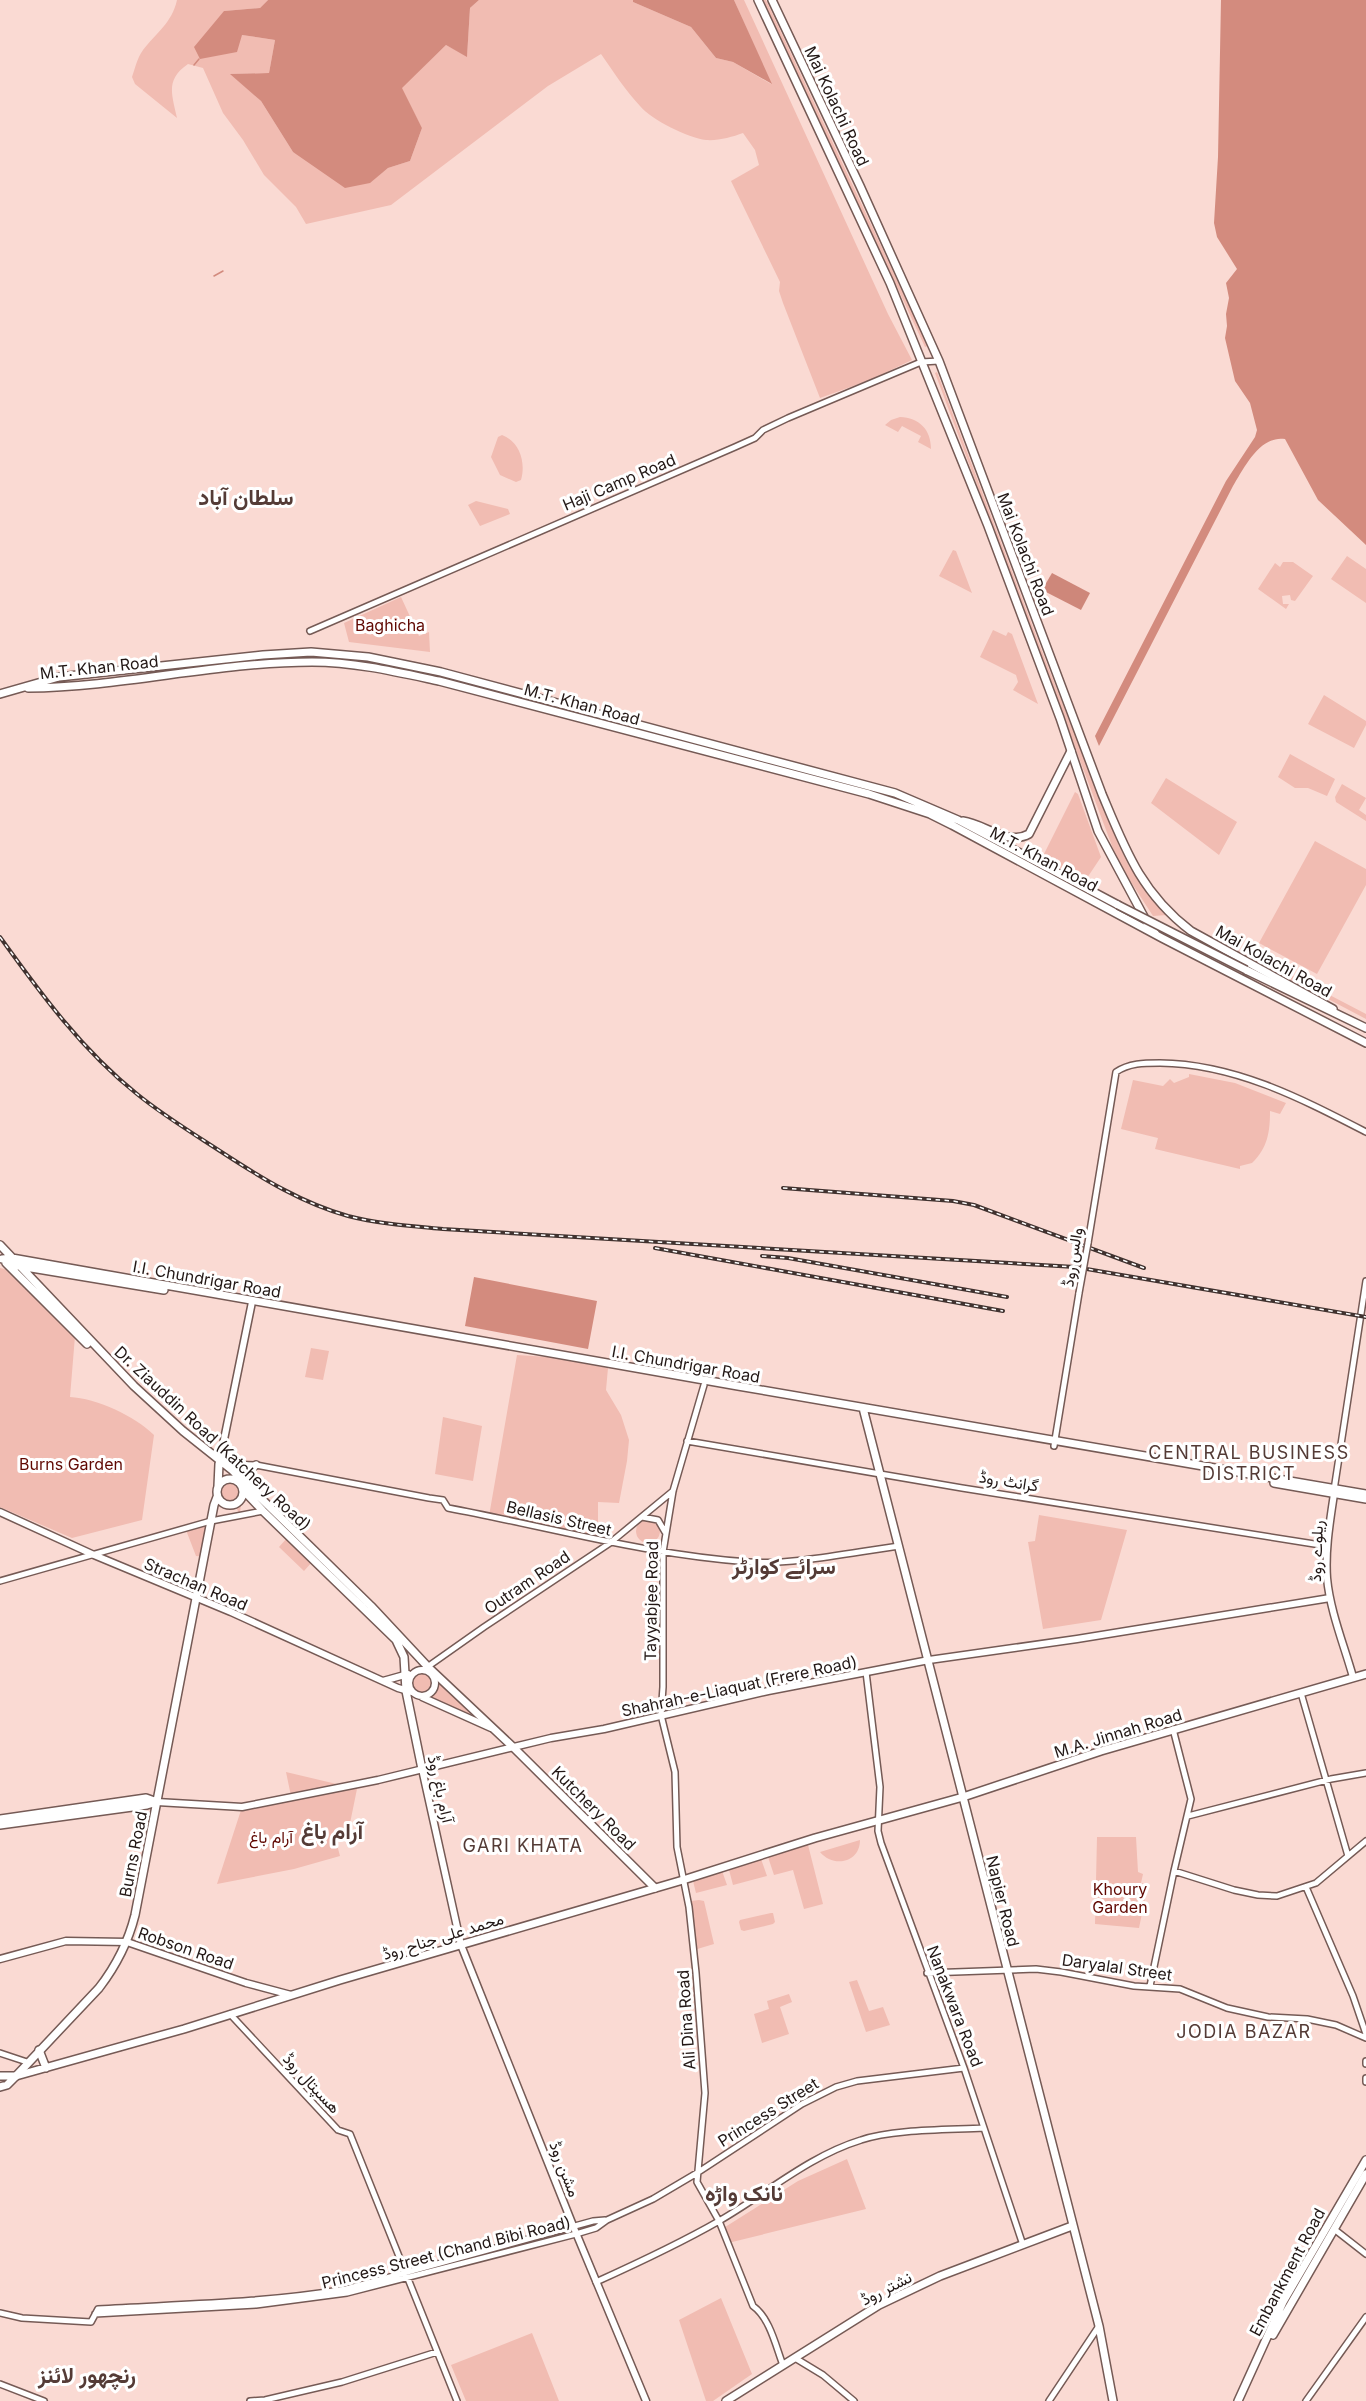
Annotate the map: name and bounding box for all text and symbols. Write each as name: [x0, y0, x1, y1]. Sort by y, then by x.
street label: Mai Kolachi Road: [800, 43, 874, 169]
street label: Haji Camp Road: [560, 449, 678, 515]
district label: سلطان آباد: [198, 484, 294, 511]
street label: Mai Kolachi Road: [993, 490, 1059, 618]
park label: Baghicha: [355, 615, 425, 635]
street label: M.T. Khan Road: [39, 651, 159, 683]
street label: M.T. Khan Road: [522, 679, 642, 729]
street label: M.T. Khan Road: [987, 822, 1101, 896]
street label: Mai Kolachi Road: [1212, 921, 1336, 1001]
street label: والس روڈ: [1057, 1226, 1088, 1288]
street label: I.I. Chundrigar Road: [131, 1256, 283, 1302]
street label: I.I. Chundrigar Road: [610, 1341, 762, 1387]
street label: Dr. Ziauddin Road (Katchery Road): [111, 1342, 315, 1534]
district label: CENTRAL BUSINESS DISTRICT: [1148, 1442, 1350, 1484]
park label: Burns Garden: [19, 1454, 123, 1474]
street label: گرانٹ روڈ: [978, 1466, 1040, 1497]
street label: Bellasis Street: [505, 1496, 613, 1540]
street label: ریلوے روڈ: [1305, 1520, 1328, 1582]
street label: Tayyabjee Road: [640, 1541, 662, 1661]
street label: Outram Road: [480, 1546, 574, 1618]
street label: Strachan Road: [141, 1553, 251, 1615]
district label: سرائے کوارٹر: [731, 1553, 836, 1580]
street label: Shahrah-e-Liaquat (Frere Road): [619, 1651, 859, 1721]
street label: M.A. Jinnah Road: [1052, 1704, 1184, 1762]
street label: آرام باغ روڈ: [422, 1753, 459, 1826]
street label: Kutchery Road: [548, 1762, 640, 1854]
street label: Burns Road: [115, 1809, 151, 1899]
district label: آرام باغ: [301, 1818, 365, 1846]
park label: آرام باغ: [249, 1827, 294, 1849]
district label: GARI KHATA: [463, 1835, 583, 1856]
street label: Napier Road: [982, 1853, 1024, 1949]
park label: Khoury Garden: [1092, 1879, 1148, 1917]
street label: محمد علی جناح روڈ: [380, 1908, 506, 1966]
street label: Robson Road: [135, 1922, 237, 1974]
street label: Nanakwara Road: [923, 1942, 987, 2070]
street label: Daryalal Street: [1061, 1949, 1173, 1985]
street label: Ali Dina Road: [673, 1969, 699, 2071]
district label: JODIA BAZAR: [1176, 2021, 1312, 2042]
street label: ھسپتال روڈ: [277, 2049, 345, 2119]
street label: Princess Street: [714, 2073, 822, 2151]
street label: مشن روڈ: [544, 2138, 585, 2200]
district label: نانک واڑہ: [705, 2180, 783, 2207]
street label: Embankment Road: [1245, 2205, 1329, 2339]
street label: Princess Street (Chand Bibi Road): [319, 2211, 573, 2293]
street label: نشتر روڈ: [857, 2267, 915, 2310]
district label: رنچھور لائنز: [37, 2362, 136, 2391]

